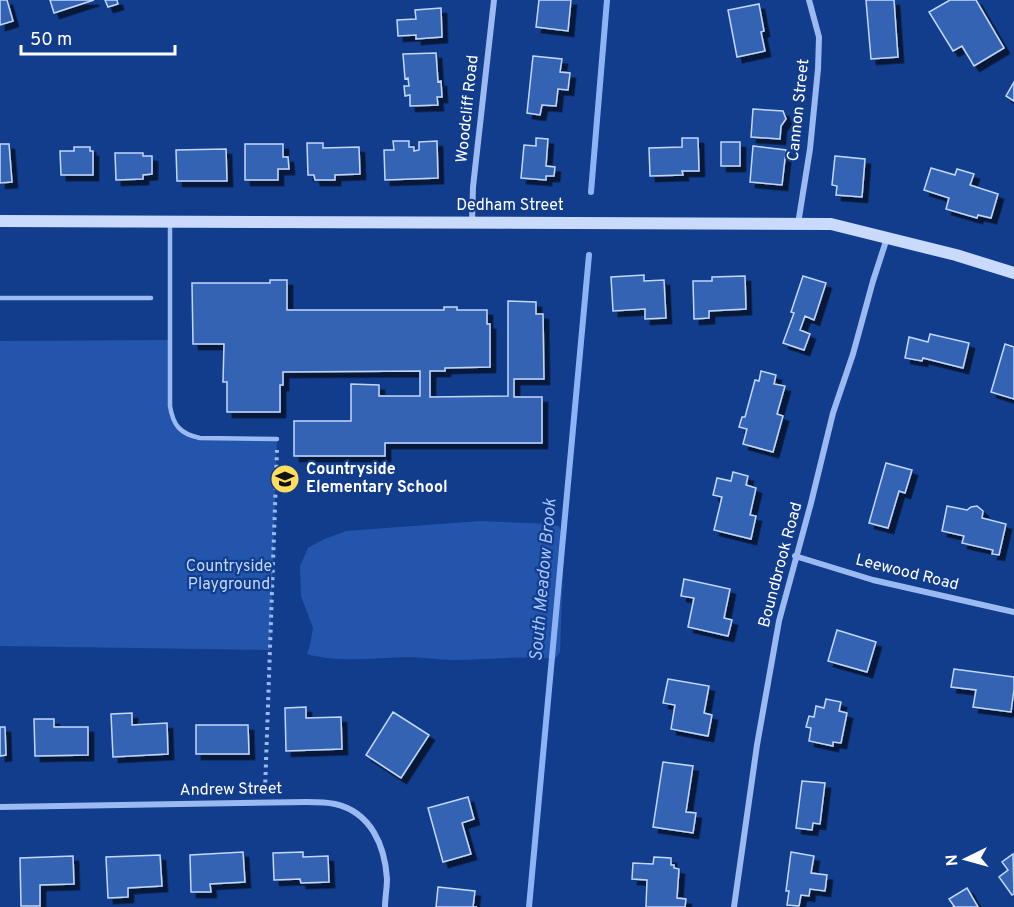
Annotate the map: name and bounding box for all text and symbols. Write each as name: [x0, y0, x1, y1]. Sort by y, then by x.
scale bar: [21, 18, 176, 56]
text: 50 m: [30, 29, 72, 52]
street label: Woodcliff Road: [452, 54, 484, 164]
street label: Cannon Street: [784, 58, 814, 162]
street label: Dedham Street: [456, 196, 564, 216]
place label: Countryside Elementary School: [306, 460, 448, 498]
school or university icon: Countryside Elementary School: [269, 463, 301, 495]
water label: South Meadow Brook: [525, 497, 563, 662]
street label: Boundbrook Road: [755, 500, 807, 630]
street label: Leewood Road: [853, 551, 961, 595]
park label: Countryside Playground: [186, 557, 272, 595]
street label: Andrew Street: [180, 779, 282, 801]
north arrow: [936, 829, 996, 889]
text: N: [943, 854, 964, 867]

